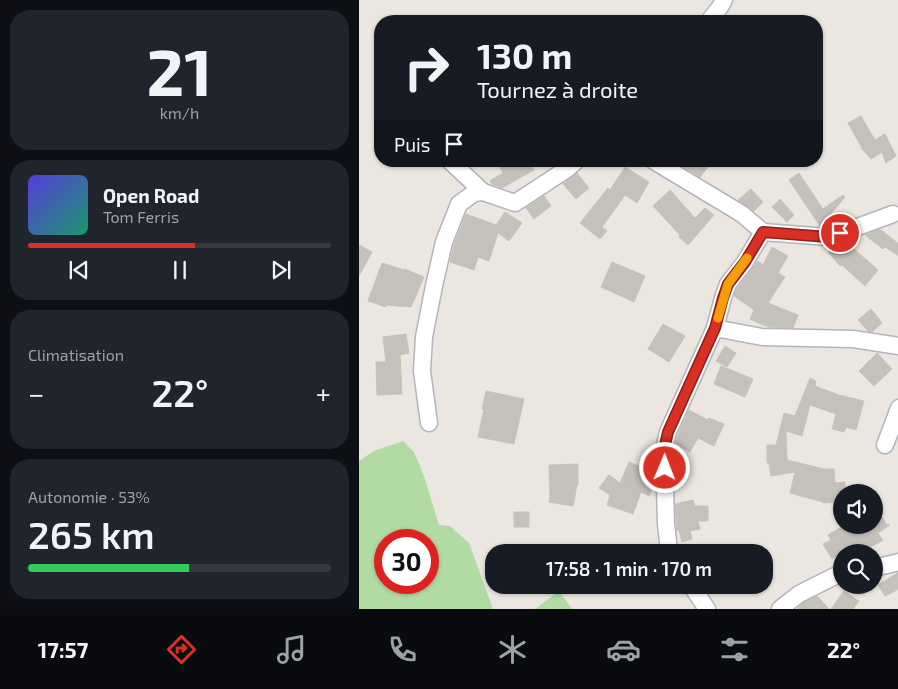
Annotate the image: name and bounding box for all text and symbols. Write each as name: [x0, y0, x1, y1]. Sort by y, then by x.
text: 21: [147, 31, 212, 109]
text: 130 m: [477, 34, 572, 76]
icon: right: [394, 35, 459, 100]
text: Tournez à droite: [477, 76, 638, 102]
text: km/h: [160, 103, 199, 122]
icon: arrive: [440, 130, 468, 158]
text: Puis: [394, 133, 430, 156]
text: Open Road: [103, 184, 199, 207]
text: Tom Ferris: [103, 207, 179, 226]
pin: [819, 212, 861, 254]
icon: arrive: [826, 219, 854, 247]
icon: previous: [65, 256, 93, 284]
icon: pause: [166, 256, 194, 284]
icon: next: [267, 256, 295, 284]
text: Climatisation: [28, 345, 124, 364]
text: 22°: [152, 369, 208, 415]
text: −: [28, 376, 44, 410]
text: +: [316, 376, 331, 410]
position arrow: [638, 441, 690, 493]
map controls: [833, 484, 883, 594]
button: sound: [833, 484, 883, 534]
text: Autonomie · 53%: [28, 487, 150, 506]
text: 265 km: [28, 511, 155, 557]
speed limit sign: 30: [374, 529, 439, 594]
button: search: [833, 544, 883, 594]
text: 17:58 · 1 min · 170 m: [546, 557, 712, 580]
icon: directions: [164, 632, 199, 667]
icon: music: [274, 632, 309, 667]
icon: phone: [385, 632, 420, 667]
icon: climate: [495, 632, 530, 667]
icon: car: [606, 632, 641, 667]
icon: filters: [717, 632, 752, 667]
text: 17:57: [38, 636, 88, 662]
text: 22°: [827, 636, 860, 662]

